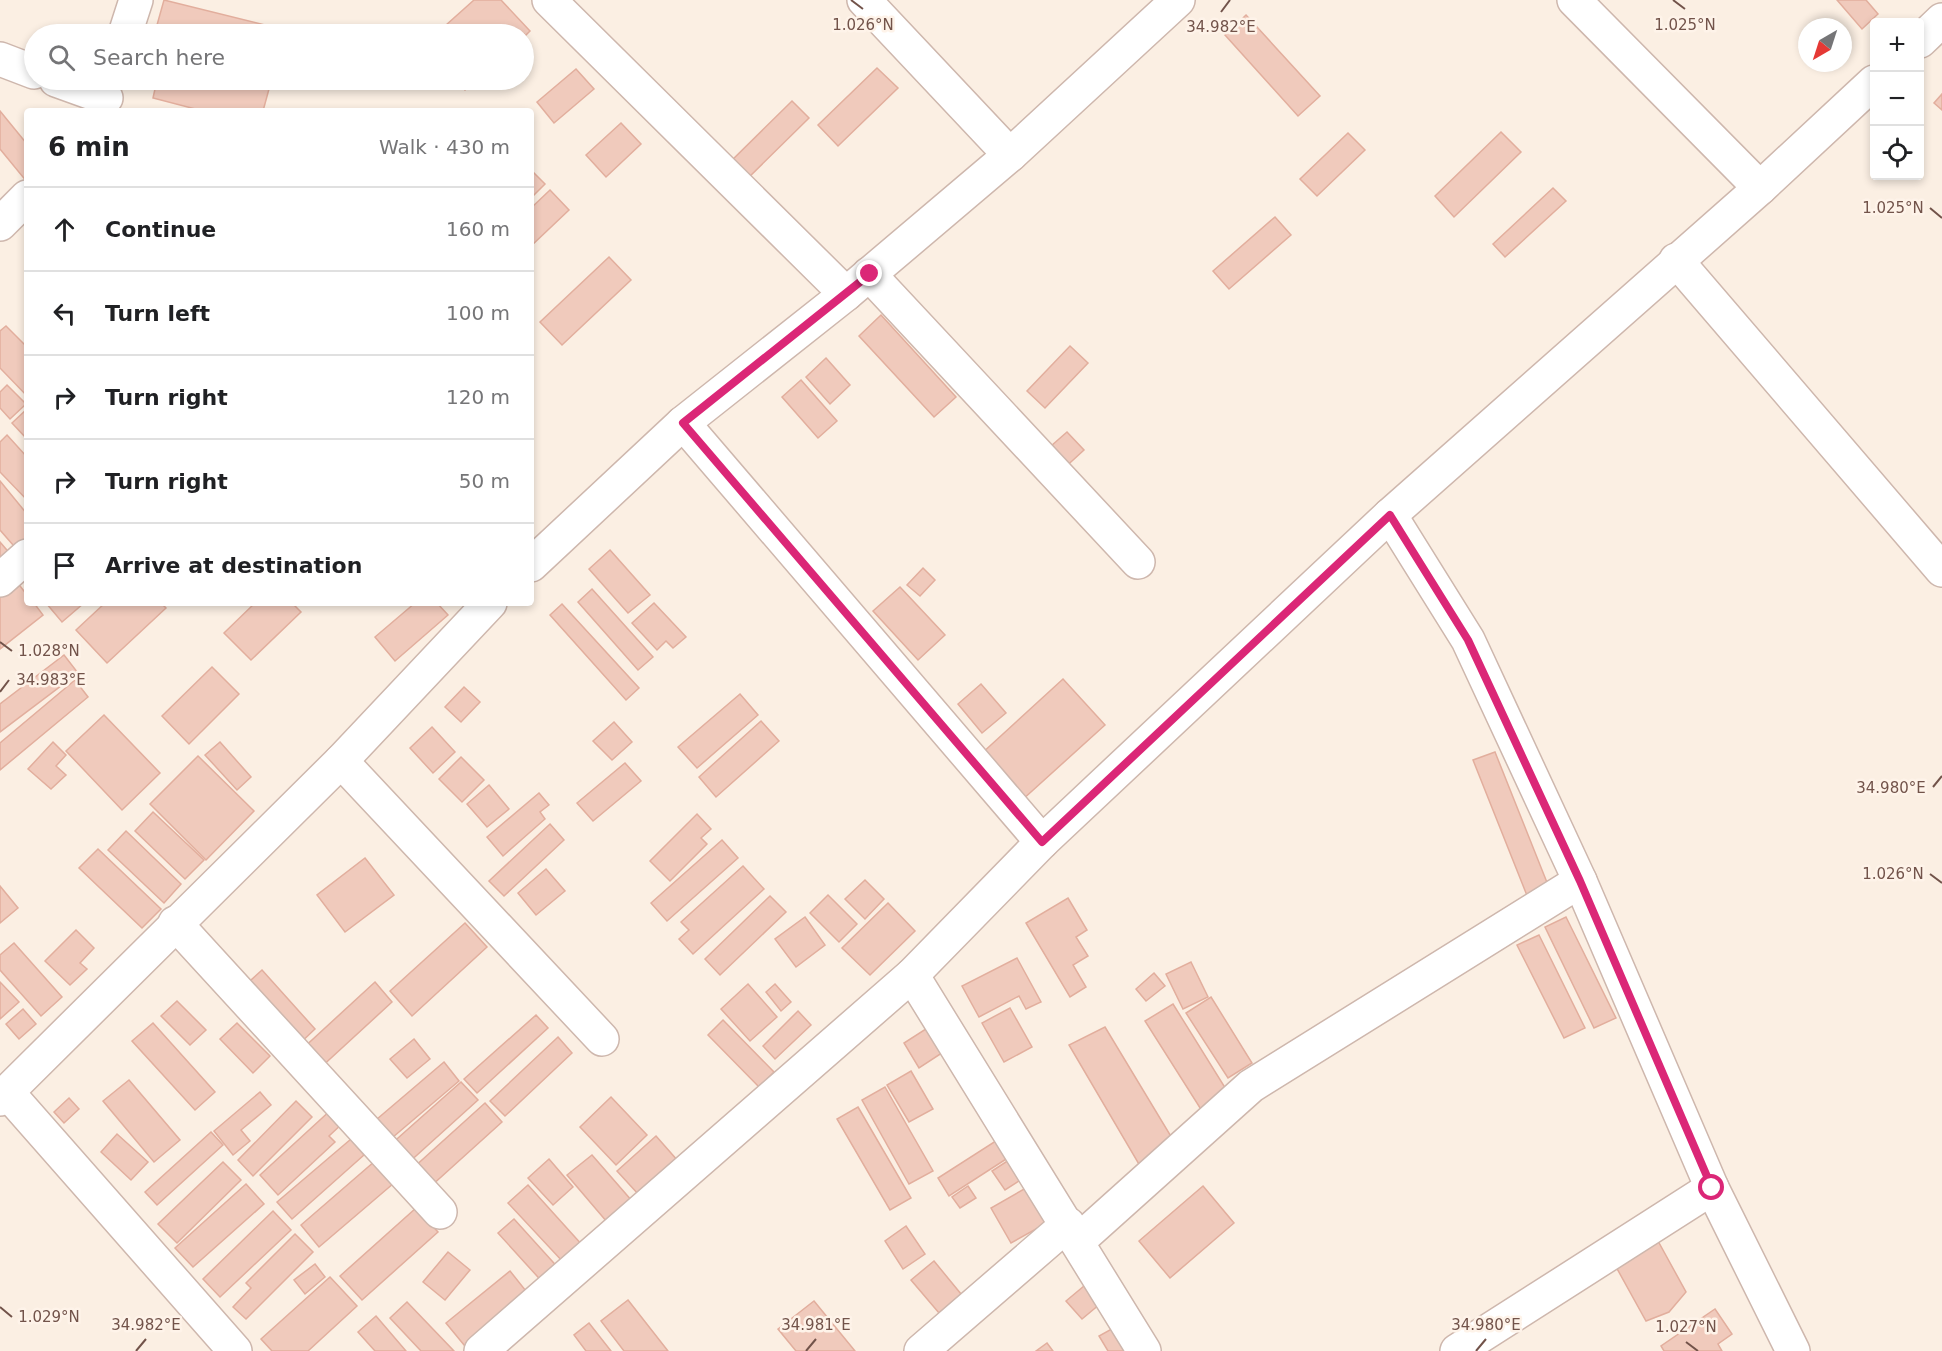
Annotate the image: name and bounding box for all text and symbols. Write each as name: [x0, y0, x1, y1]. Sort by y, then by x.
text: 1.026°N: [832, 16, 894, 34]
text: 1.025°N: [1654, 16, 1716, 34]
text: 34.982°E: [1186, 18, 1256, 36]
north arrow: [1798, 18, 1852, 72]
map controls: [1870, 18, 1924, 180]
button: +: [1870, 18, 1924, 72]
search box: [24, 24, 534, 90]
icon: search: [45, 41, 78, 74]
text: Search here: [93, 45, 225, 70]
button: −: [1870, 72, 1924, 126]
button: locate: [1870, 126, 1924, 180]
text: 6 min: [48, 132, 130, 162]
text: Walk · 430 m: [379, 135, 510, 159]
text: 1.025°N: [1862, 199, 1924, 217]
icon: ahead: [48, 213, 81, 246]
text: Continue: [105, 217, 216, 242]
text: 160 m: [446, 217, 510, 241]
route end: [856, 260, 882, 286]
icon: left: [48, 297, 81, 330]
text: Turn left: [105, 301, 210, 326]
text: 100 m: [446, 301, 510, 325]
icon: right: [48, 381, 81, 414]
text: Turn right: [105, 385, 228, 410]
text: 120 m: [446, 385, 510, 409]
icon: right: [48, 465, 81, 498]
text: Turn right: [105, 469, 228, 494]
text: 50 m: [459, 469, 510, 493]
icon: arrive: [48, 549, 81, 582]
text: Arrive at destination: [105, 553, 362, 578]
text: 1.028°N: [18, 642, 80, 660]
text: 34.983°E: [16, 671, 86, 689]
text: 34.980°E: [1856, 779, 1926, 797]
text: 1.026°N: [1862, 865, 1924, 883]
route start: [1698, 1174, 1724, 1200]
text: 1.029°N: [18, 1308, 80, 1326]
text: 34.982°E: [111, 1316, 181, 1334]
text: 34.981°E: [781, 1316, 851, 1334]
text: 34.980°E: [1451, 1316, 1521, 1334]
text: 1.027°N: [1655, 1318, 1717, 1336]

